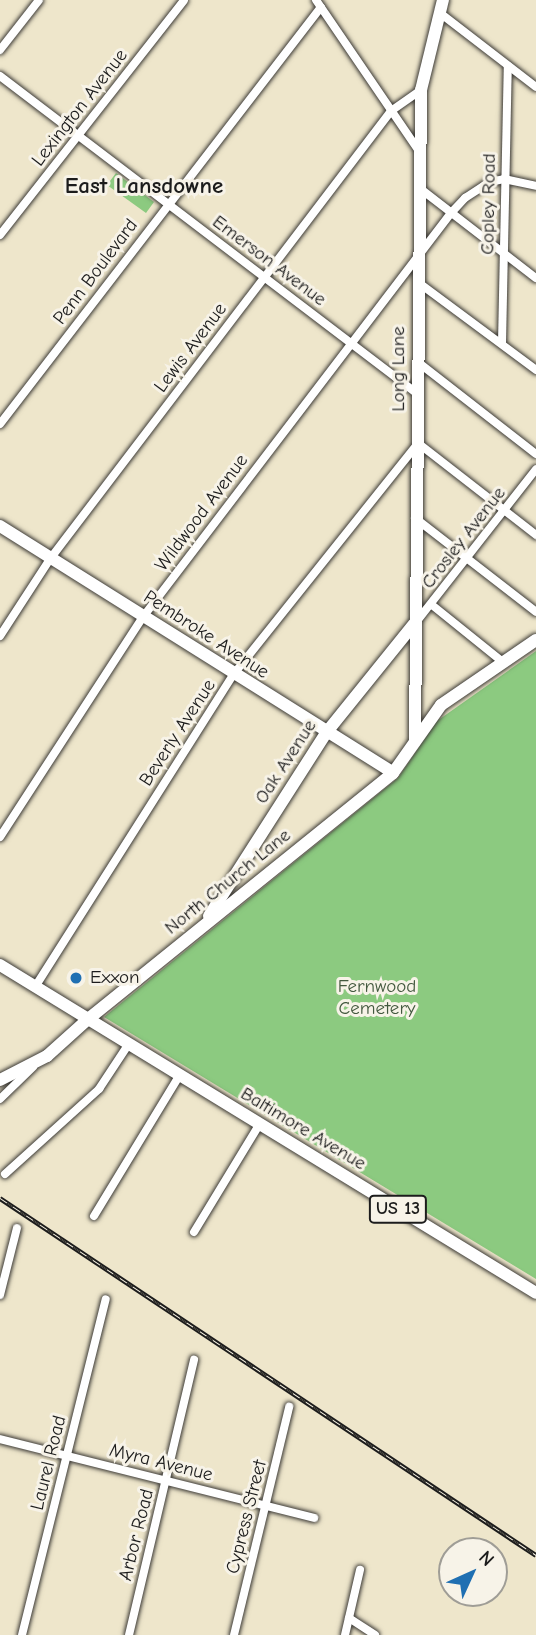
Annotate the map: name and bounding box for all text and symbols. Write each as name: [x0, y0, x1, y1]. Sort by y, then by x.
street label: Lexington Avenue: [27, 45, 133, 171]
street label: Copley Road: [477, 153, 501, 255]
district label: East Lansdowne: [65, 172, 223, 200]
street label: Emerson Avenue: [207, 211, 331, 311]
street label: Penn Boulevard: [49, 215, 143, 329]
street label: Lewis Avenue: [150, 299, 232, 397]
street label: Long Lane: [388, 326, 410, 412]
street label: Wildwood Avenue: [151, 450, 253, 576]
street label: Crosley Avenue: [417, 482, 511, 594]
street label: Pembroke Avenue: [139, 586, 273, 684]
street label: Beverly Avenue: [135, 675, 221, 791]
street label: Oak Avenue: [250, 716, 322, 808]
street label: North Church Lane: [160, 824, 296, 940]
place label: Exxon: [90, 967, 140, 989]
marker: Exxon: [68, 970, 84, 986]
park label: Fernwood Cemetery: [338, 976, 416, 1020]
street label: Baltimore Avenue: [236, 1083, 370, 1175]
road number: US 13: [368, 1194, 428, 1224]
street label: Laurel Road: [26, 1413, 72, 1513]
street label: Myra Avenue: [107, 1439, 215, 1487]
street label: Cypress Street: [222, 1458, 272, 1576]
street label: Arbor Road: [115, 1487, 159, 1583]
north arrow: [438, 1537, 508, 1607]
text: N: [474, 1546, 499, 1571]

